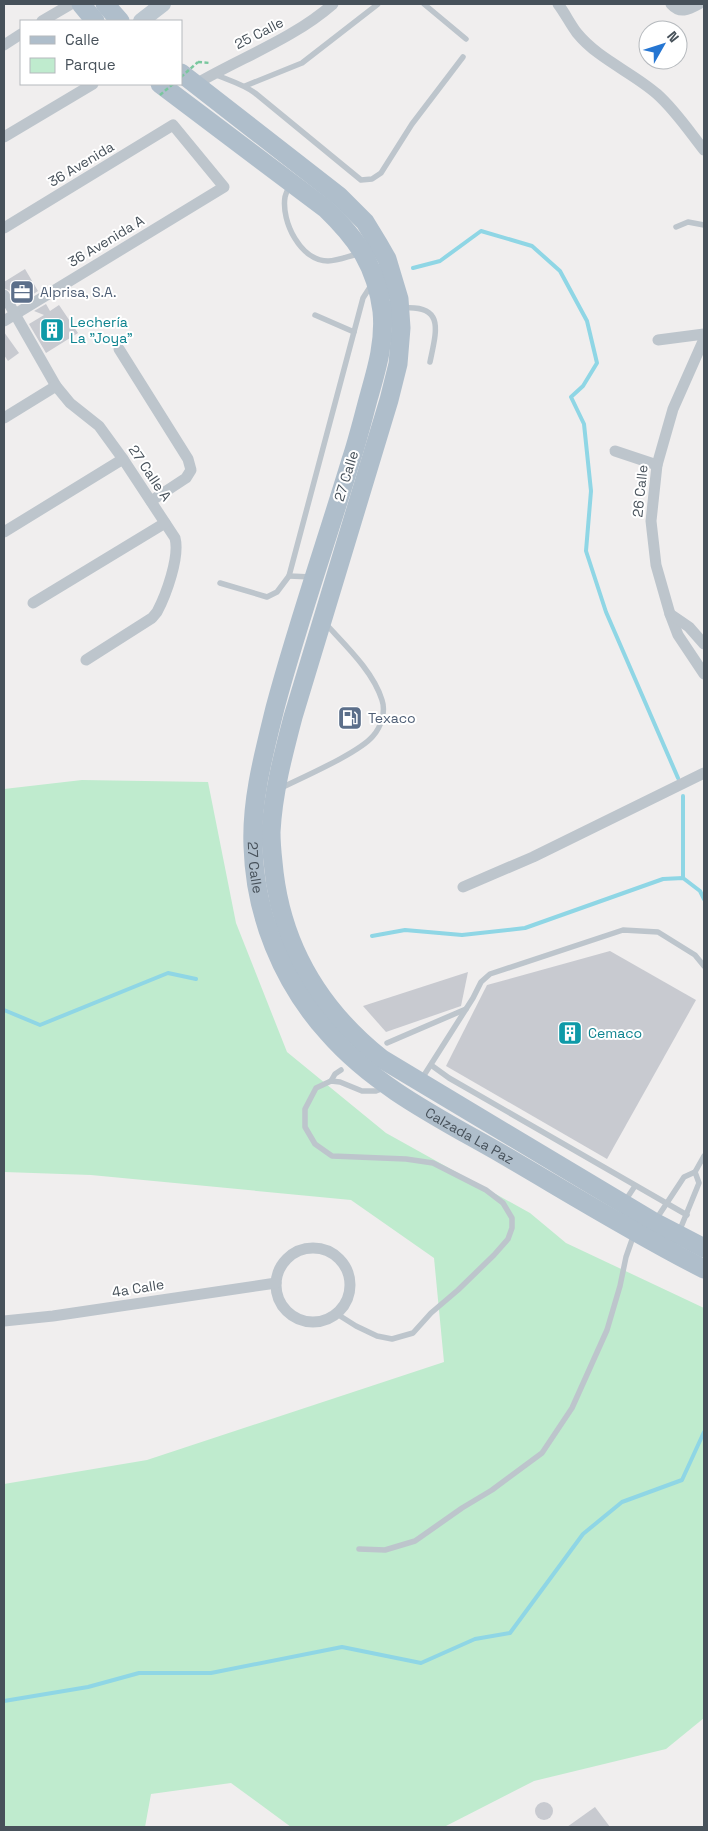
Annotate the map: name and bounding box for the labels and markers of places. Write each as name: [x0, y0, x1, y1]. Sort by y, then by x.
office icon: Alprisa, S.A.: [9, 279, 35, 305]
place label: Alprisa, S.A.: [40, 283, 116, 301]
place label: Lechería La "Joya": [70, 313, 133, 347]
building icon: Lechería La "Joya": [39, 317, 65, 343]
fuel station icon: Texaco: [337, 705, 363, 731]
place label: Texaco: [368, 709, 416, 727]
building icon: Cemaco: [557, 1020, 583, 1046]
place label: Cemaco: [588, 1024, 642, 1042]

